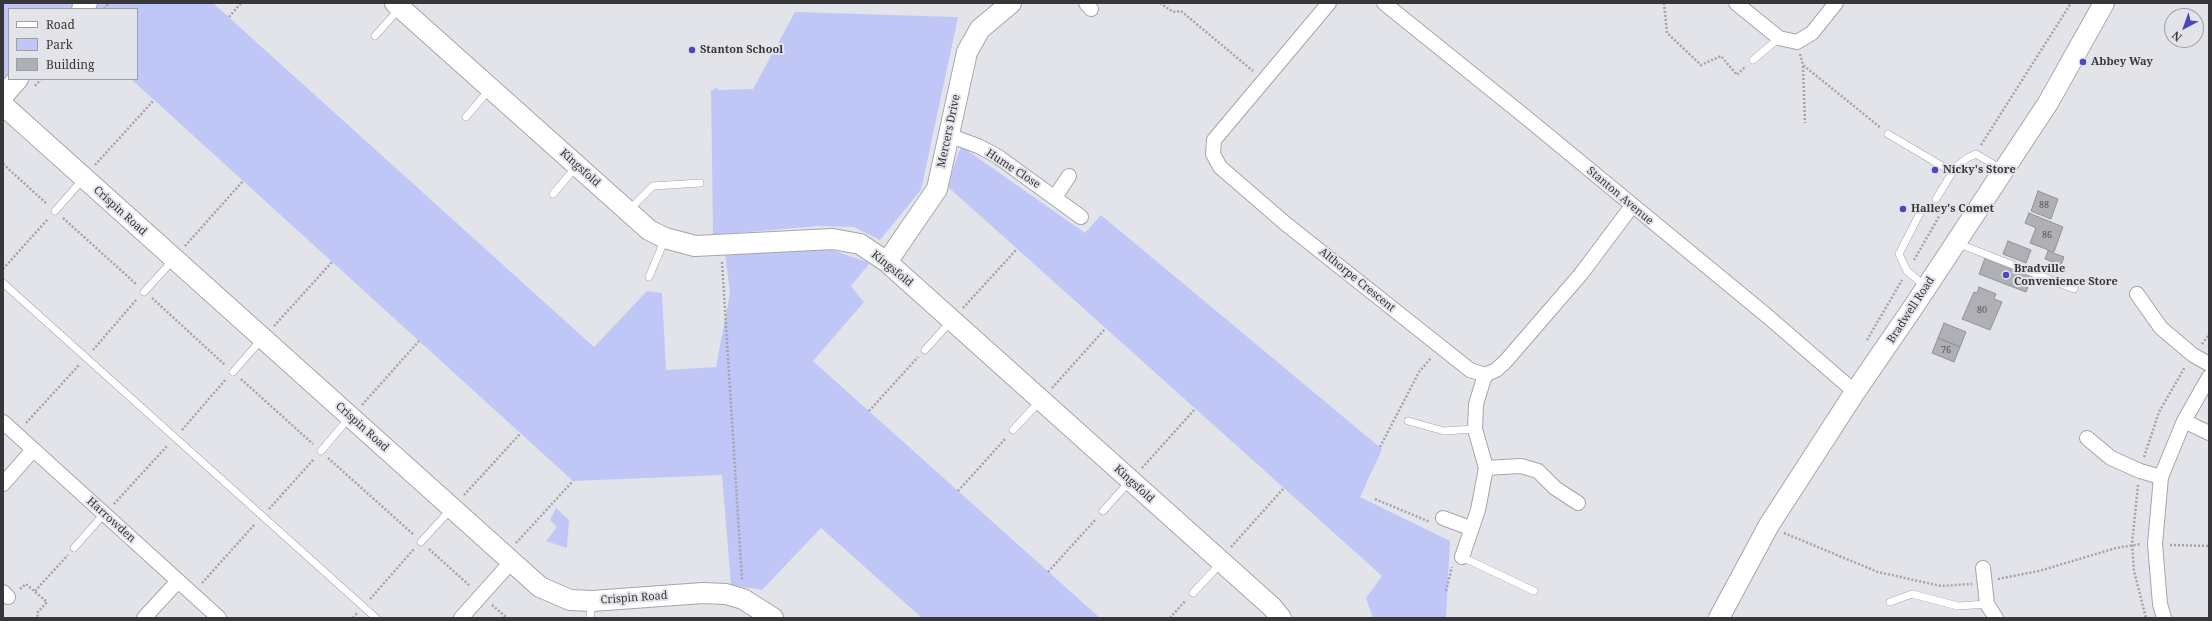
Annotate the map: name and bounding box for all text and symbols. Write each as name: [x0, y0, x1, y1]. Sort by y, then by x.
legend: [8, 8, 138, 80]
north arrow: [2164, 8, 2204, 48]
text: Road: [46, 16, 75, 33]
text: N: [2168, 28, 2185, 45]
text: Park: [46, 36, 73, 53]
place label: Stanton School: [700, 43, 783, 57]
marker: Stanton School: [687, 45, 697, 55]
place label: Abbey Way: [2091, 55, 2153, 69]
text: Building: [46, 56, 94, 73]
marker: Abbey Way: [2078, 57, 2088, 67]
street label: Mercers Drive: [935, 93, 963, 169]
street label: Kingsfold: [557, 146, 603, 190]
street label: Hume Close: [983, 147, 1043, 191]
place label: Nicky's Store: [1943, 163, 2016, 177]
street label: Stanton Avenue: [1584, 164, 1656, 228]
marker: Nicky's Store: [1930, 165, 1940, 175]
street label: Crispin Road: [91, 184, 149, 238]
house number: 88: [2039, 200, 2049, 210]
place label: Halley's Comet: [1911, 202, 1994, 216]
marker: Halley's Comet: [1898, 204, 1908, 214]
house number: 86: [2042, 230, 2052, 240]
street label: Althorpe Crescent: [1316, 245, 1398, 315]
street label: Kingsfold: [869, 248, 915, 290]
place label: Bradville Convenience Store: [2014, 262, 2118, 288]
marker: Bradville Convenience Store: [2001, 270, 2011, 280]
street label: Bradwell Road: [1885, 274, 1937, 346]
house number: 80: [1977, 305, 1987, 315]
house number: 76: [1941, 345, 1951, 355]
street label: Crispin Road: [333, 400, 391, 454]
street label: Kingsfold: [1111, 462, 1157, 506]
street label: Harrowden: [84, 495, 138, 545]
street label: Crispin Road: [600, 589, 668, 607]

